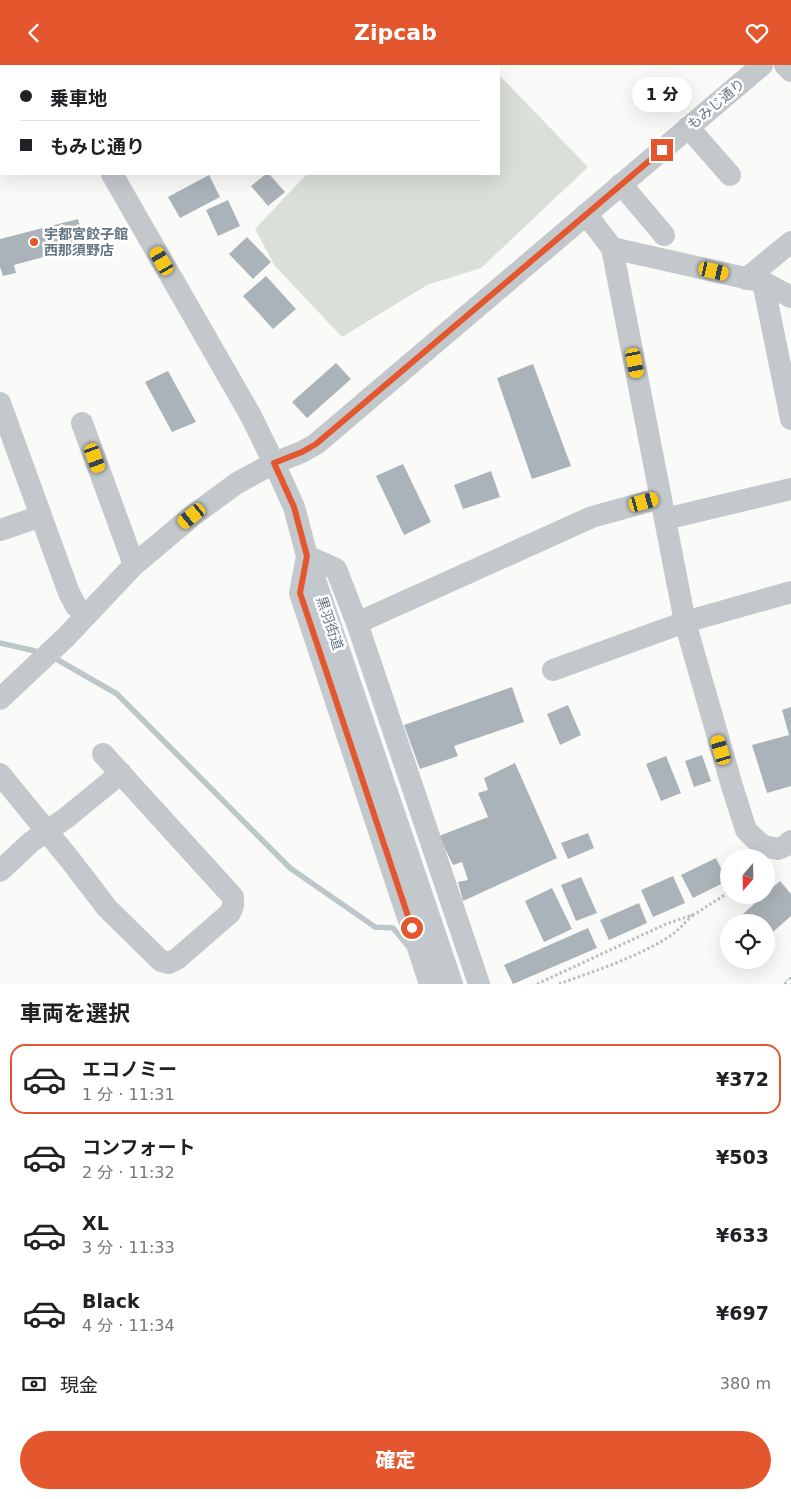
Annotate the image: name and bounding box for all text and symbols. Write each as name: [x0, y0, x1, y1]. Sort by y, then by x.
icon: back: [20, 19, 48, 47]
icon: heart: [743, 19, 771, 47]
text: Zipcab: [354, 20, 437, 45]
street label: もみじ通り: [684, 75, 748, 133]
callout: 1 分: [632, 77, 692, 113]
text: 1 分: [646, 85, 678, 104]
text: 乗車地: [50, 87, 107, 109]
text: もみじ通り: [50, 135, 145, 157]
route end: [651, 139, 673, 161]
place label: 宇都宮餃子館 西那須野店: [44, 226, 128, 258]
marker: 宇都宮餃子館 西那須野店: [28, 236, 40, 248]
car: [148, 244, 175, 278]
car: [697, 260, 730, 282]
car: [624, 347, 645, 379]
car: [82, 441, 107, 475]
car: [627, 491, 660, 513]
car: [175, 501, 208, 531]
street label: 黒羽街道: [313, 594, 347, 652]
car: [709, 733, 732, 767]
north arrow: [720, 849, 775, 904]
map controls: [720, 849, 775, 969]
button: locate: [720, 914, 775, 969]
route start: [401, 917, 423, 939]
text: 車両を選択: [20, 1001, 130, 1026]
icon: car: [22, 1057, 67, 1102]
text: エコノミー: [82, 1058, 177, 1080]
text: ¥372: [716, 1068, 769, 1090]
text: 1 分 · 11:31: [82, 1085, 175, 1104]
icon: car: [22, 1135, 67, 1180]
text: コンフォート: [82, 1136, 195, 1158]
text: ¥503: [716, 1146, 769, 1168]
text: 2 分 · 11:32: [82, 1163, 175, 1182]
text: XL: [82, 1212, 109, 1234]
icon: car: [22, 1213, 67, 1258]
text: ¥633: [716, 1224, 769, 1246]
text: 3 分 · 11:33: [82, 1238, 175, 1257]
text: Black: [82, 1290, 140, 1312]
icon: car: [22, 1291, 67, 1336]
text: ¥697: [716, 1302, 769, 1324]
text: 4 分 · 11:34: [82, 1316, 175, 1335]
icon: cash: [20, 1370, 48, 1398]
text: 現金: [60, 1374, 98, 1396]
text: 380 m: [720, 1374, 771, 1393]
button: 確定: [20, 1431, 771, 1489]

